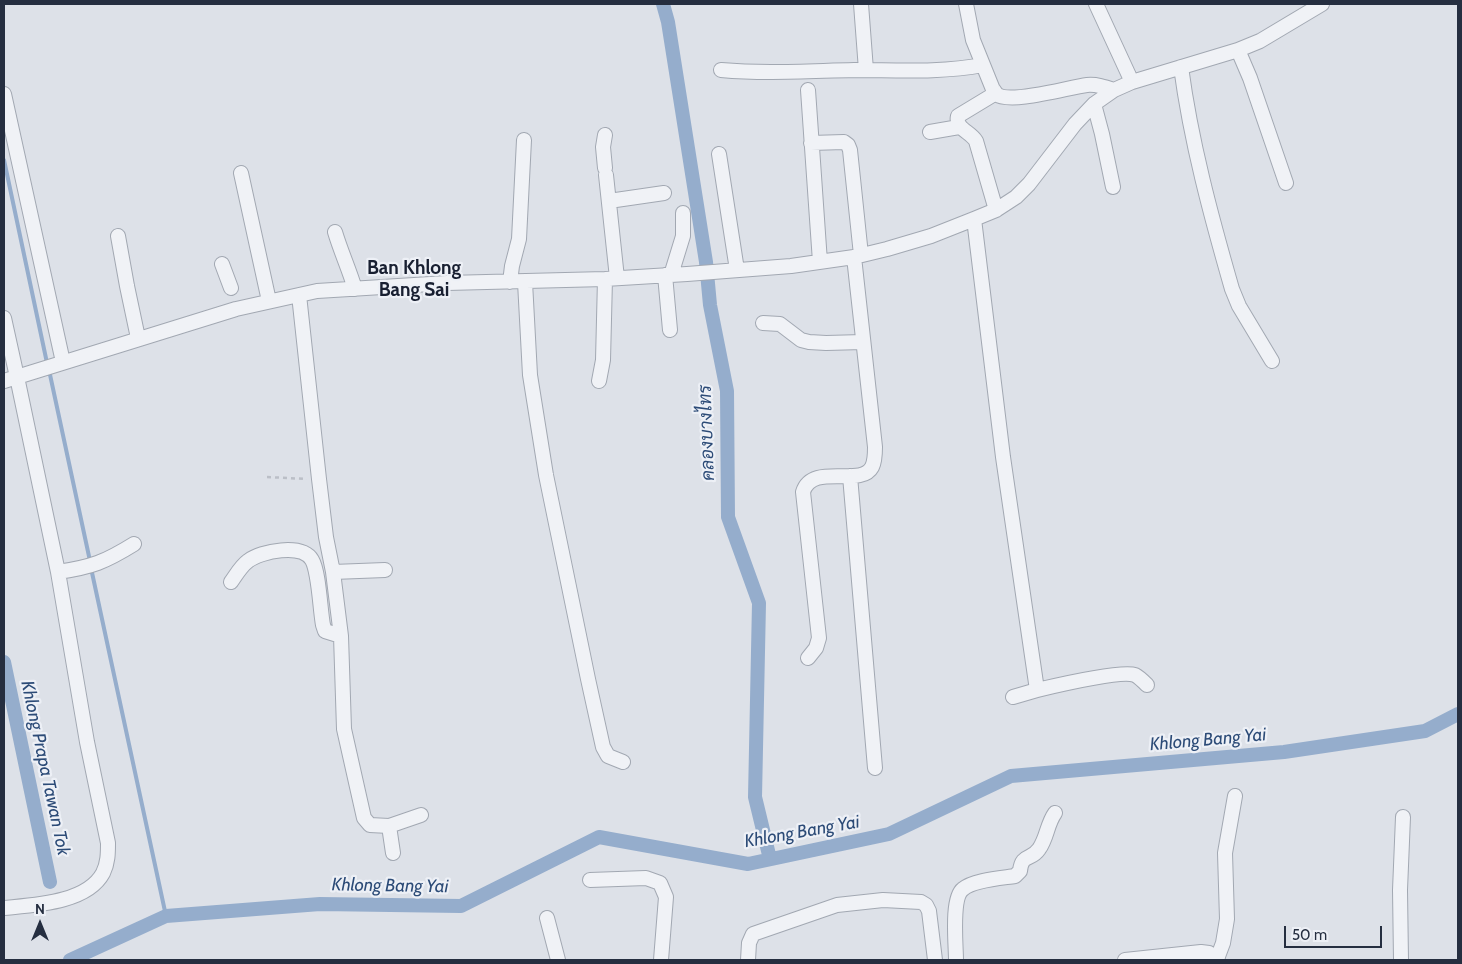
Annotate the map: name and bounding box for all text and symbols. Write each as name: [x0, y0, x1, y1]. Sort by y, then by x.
district label: Ban Khlong Bang Sai: [367, 257, 461, 301]
water label: คลองบางไทร: [695, 385, 719, 481]
water label: Khlong Prapa Tawan Tok: [16, 679, 74, 857]
water label: Khlong Bang Yai: [1149, 724, 1267, 756]
water label: Khlong Bang Yai: [743, 811, 861, 853]
water label: Khlong Bang Yai: [331, 874, 449, 898]
north arrow: [15, 899, 65, 949]
text: N: [35, 900, 45, 918]
scale bar: [1287, 916, 1384, 948]
text: 50 m: [1292, 926, 1327, 944]

